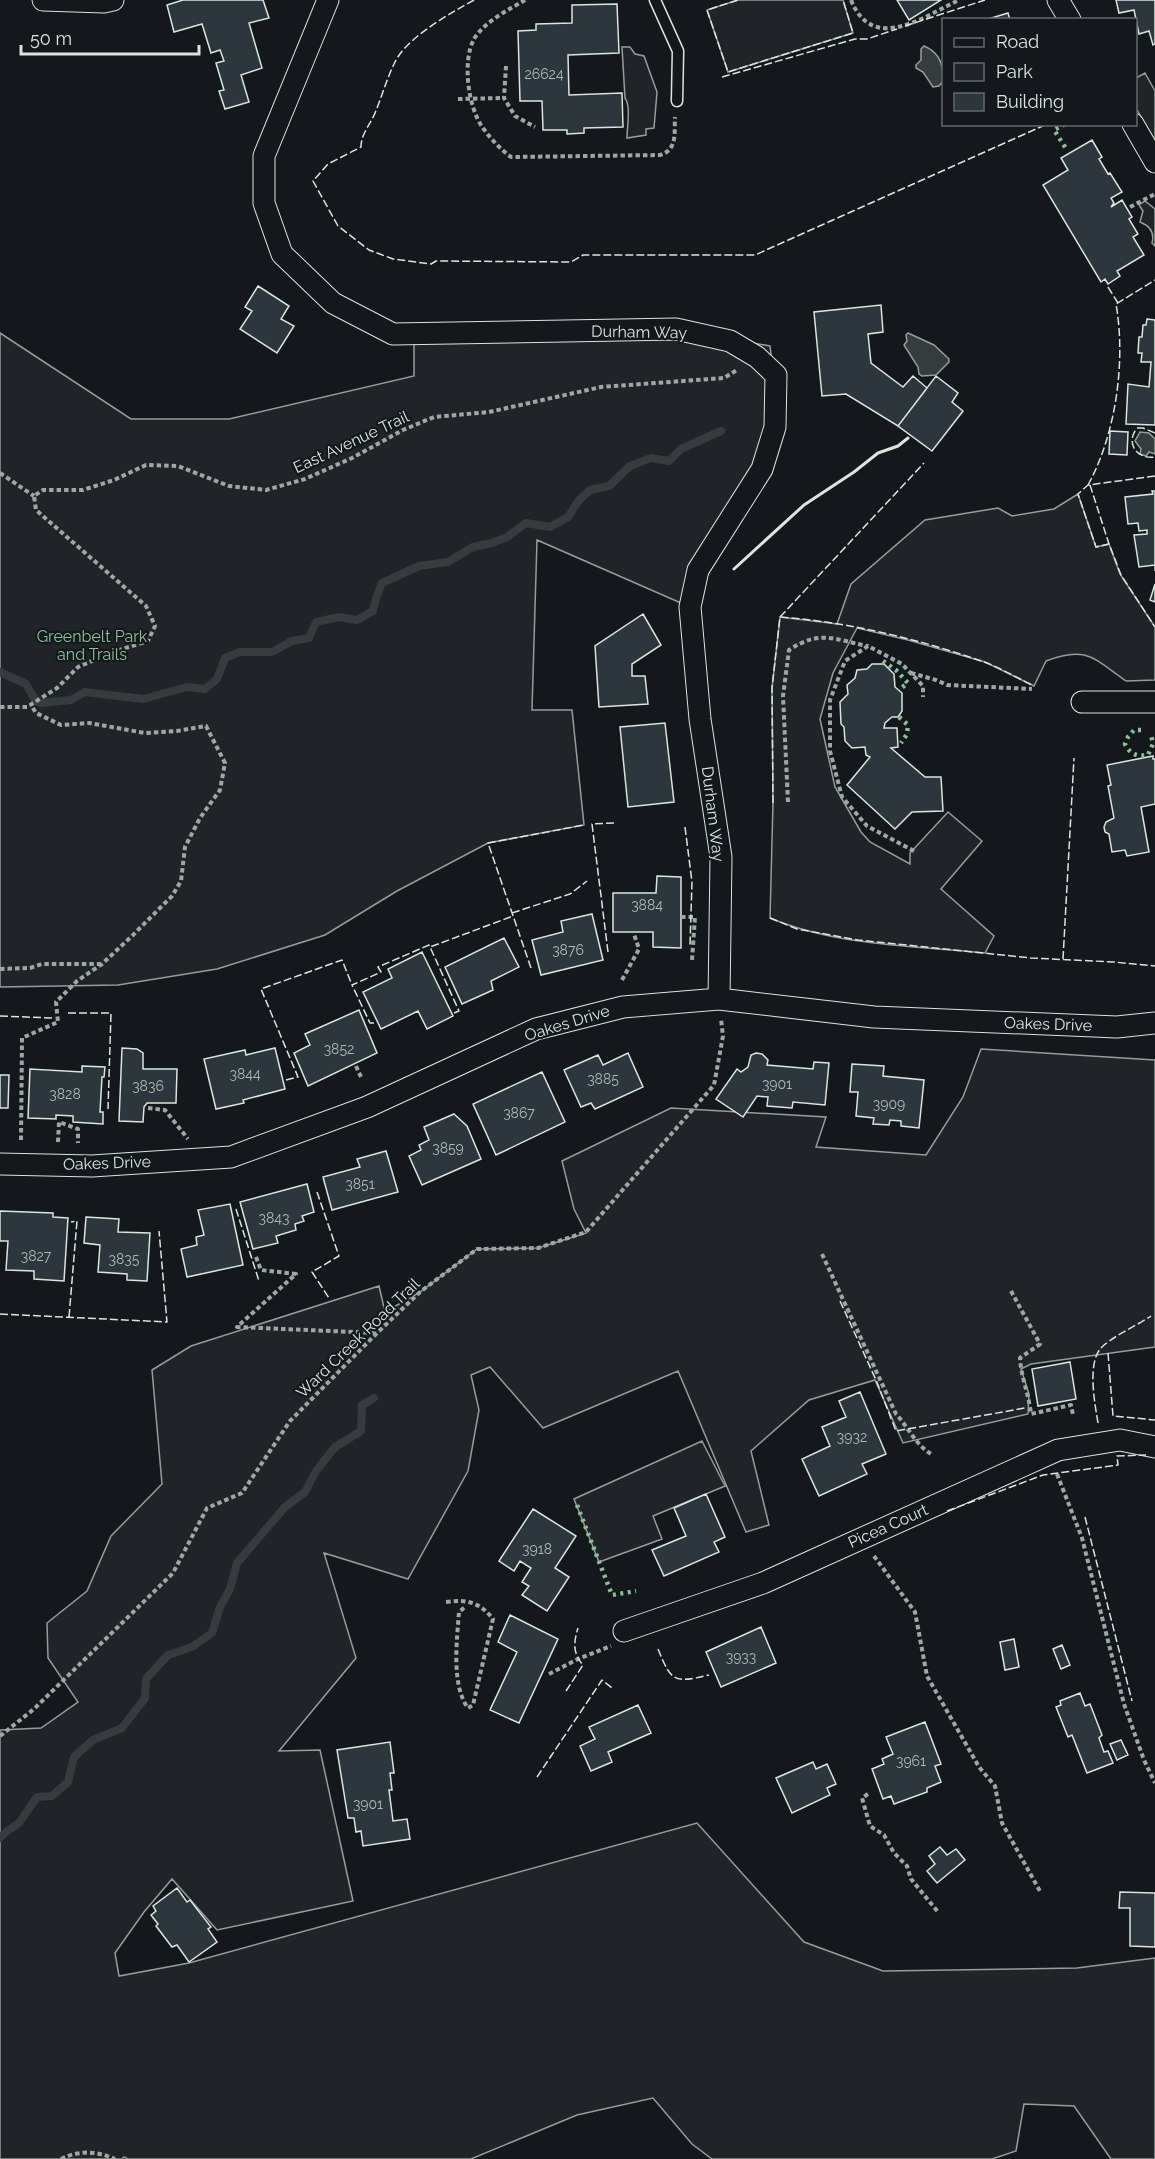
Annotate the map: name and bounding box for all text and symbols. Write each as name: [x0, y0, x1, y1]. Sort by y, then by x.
scale bar: [21, 18, 200, 56]
legend: [942, 18, 1137, 126]
text: 50 m: [30, 28, 72, 49]
text: Road: [996, 31, 1039, 52]
text: Park: [996, 61, 1033, 82]
house number: 26624: [524, 66, 564, 82]
text: Building: [996, 91, 1064, 112]
street label: Durham Way: [591, 322, 687, 342]
street label: East Avenue Trail: [290, 407, 412, 477]
park label: Greenbelt Park and Trails: [37, 627, 148, 664]
street label: Durham Way: [698, 765, 728, 863]
house number: 3884: [631, 897, 663, 913]
house number: 3876: [552, 942, 584, 958]
street label: Oakes Drive: [522, 1001, 612, 1045]
street label: Oakes Drive: [1004, 1013, 1092, 1035]
house number: 3852: [324, 1041, 354, 1057]
house number: 3844: [229, 1066, 261, 1082]
house number: 3885: [587, 1071, 619, 1087]
house number: 3901: [762, 1076, 792, 1092]
house number: 3836: [132, 1078, 164, 1094]
house number: 3828: [49, 1086, 81, 1102]
house number: 3909: [873, 1096, 905, 1112]
house number: 3867: [503, 1105, 535, 1121]
house number: 3859: [432, 1140, 464, 1156]
street label: Oakes Drive: [63, 1152, 151, 1174]
house number: 3851: [345, 1176, 375, 1192]
house number: 3843: [259, 1210, 289, 1226]
house number: 3827: [21, 1248, 52, 1264]
house number: 3835: [109, 1251, 140, 1267]
street label: Ward Creek Road Trail: [292, 1274, 424, 1402]
house number: 3932: [837, 1429, 867, 1445]
street label: Picea Court: [845, 1500, 931, 1552]
house number: 3918: [522, 1541, 552, 1557]
house number: 3933: [726, 1649, 756, 1665]
house number: 3961: [896, 1753, 926, 1769]
house number: 3901: [353, 1796, 383, 1812]

